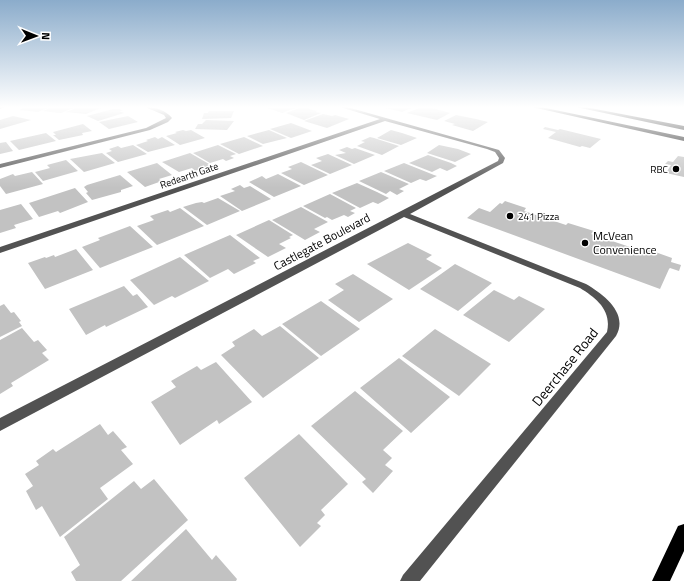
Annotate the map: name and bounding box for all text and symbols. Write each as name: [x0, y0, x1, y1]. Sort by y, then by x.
north arrow: [16, 16, 56, 56]
text: N: [38, 32, 54, 40]
street label: Redearth Gate: [158, 158, 220, 192]
place label: RBC: [650, 162, 669, 177]
marker: RBC: [671, 164, 681, 174]
street label: Castlegate Boulevard: [270, 208, 374, 275]
place label: 241 Pizza: [518, 209, 559, 224]
marker: 241 Pizza: [505, 211, 515, 221]
place label: McVean Convenience: [593, 226, 657, 259]
marker: McVean Convenience: [580, 238, 590, 248]
street label: Deerchase Road: [526, 323, 603, 410]

